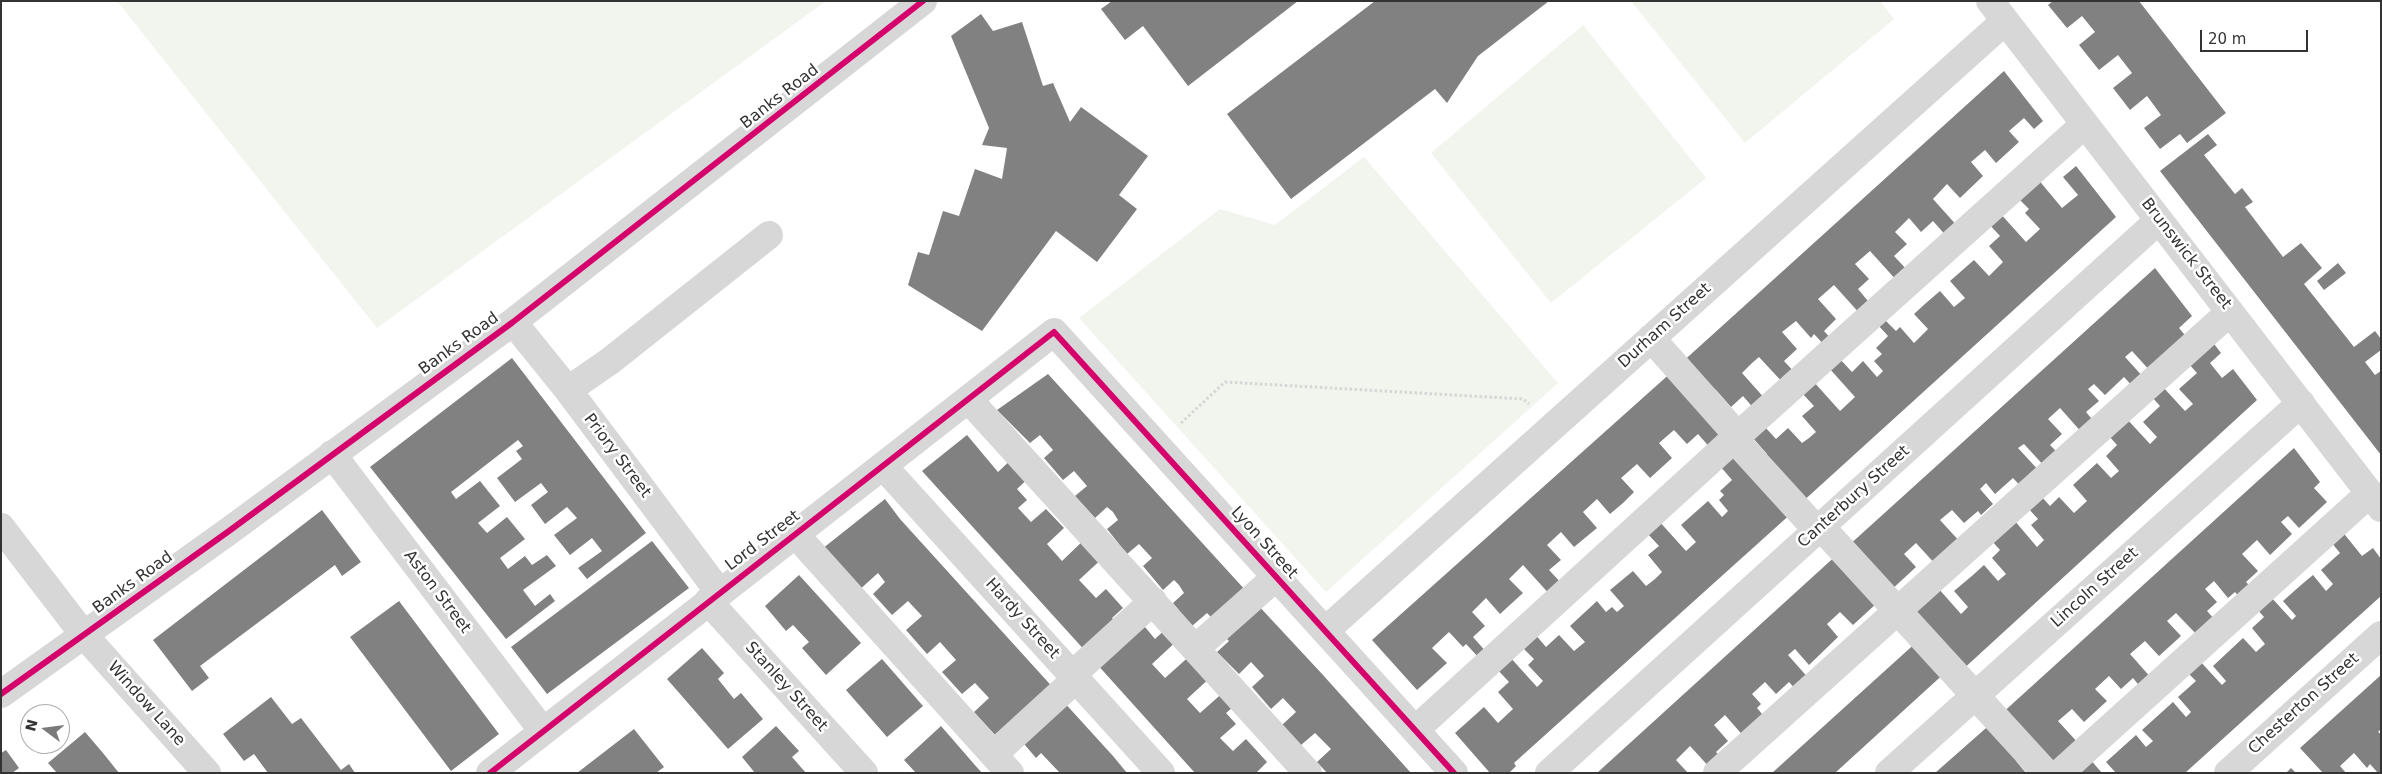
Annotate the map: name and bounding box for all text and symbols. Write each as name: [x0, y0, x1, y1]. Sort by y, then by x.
scale bar: [2202, 20, 2310, 52]
text: 20 m: [2208, 30, 2246, 48]
street label: Banks Road: [737, 61, 823, 133]
street label: Brunswick Street: [2137, 195, 2235, 313]
street label: Durham Street: [1615, 279, 1715, 373]
street label: Banks Road: [415, 309, 503, 379]
street label: Priory Street: [579, 410, 655, 502]
street label: Canterbury Street: [1794, 442, 1914, 552]
street label: Lyon Street: [1227, 503, 1301, 583]
street label: Lord Street: [722, 507, 804, 575]
street label: Lincoln Street: [2048, 544, 2142, 632]
street label: Aston Street: [399, 547, 475, 637]
street label: Banks Road: [89, 548, 177, 618]
street label: Hardy Street: [981, 575, 1063, 663]
street label: Stanley Street: [741, 638, 831, 736]
street label: Chesterton Street: [2245, 649, 2363, 759]
street label: Window Lane: [103, 658, 189, 750]
north arrow: [20, 704, 70, 754]
text: N: [22, 718, 41, 733]

